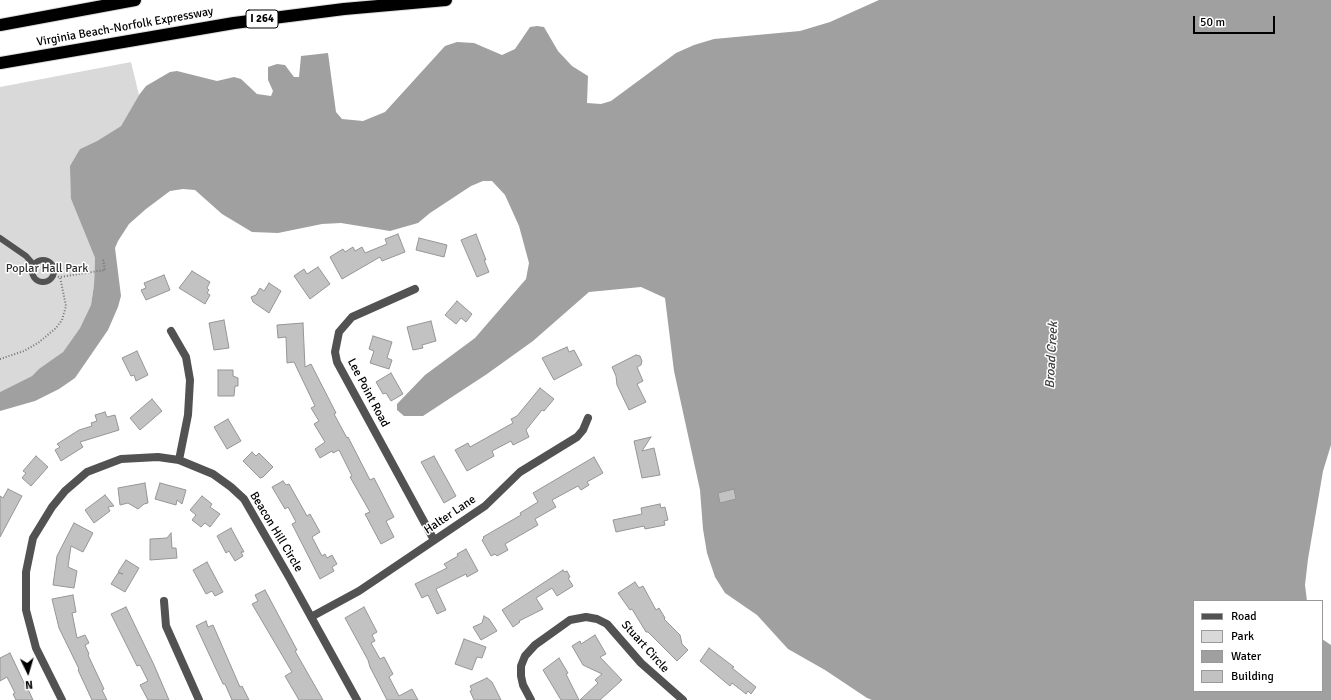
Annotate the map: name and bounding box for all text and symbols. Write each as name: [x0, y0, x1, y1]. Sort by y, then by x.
street label: Virginia Beach-Norfolk Expressway: [36, 4, 214, 50]
scale bar: [1195, 8, 1277, 34]
road number: I 264: [246, 10, 278, 28]
text: 50 m: [1200, 15, 1225, 30]
park label: Poplar Hall Park: [6, 262, 88, 276]
water label: Broad Creek: [1042, 321, 1062, 389]
street label: Lee Point Road: [344, 356, 392, 430]
street label: Beacon Hill Circle: [246, 489, 306, 575]
street label: Halter Lane: [421, 492, 479, 538]
legend: [1193, 600, 1323, 692]
text: Road: [1231, 609, 1257, 624]
street label: Stuart Circle: [618, 618, 672, 676]
text: Park: [1231, 629, 1254, 644]
text: Water: [1231, 649, 1261, 664]
north arrow: [8, 652, 48, 692]
text: Building: [1231, 669, 1274, 684]
text: N: [25, 678, 33, 691]

